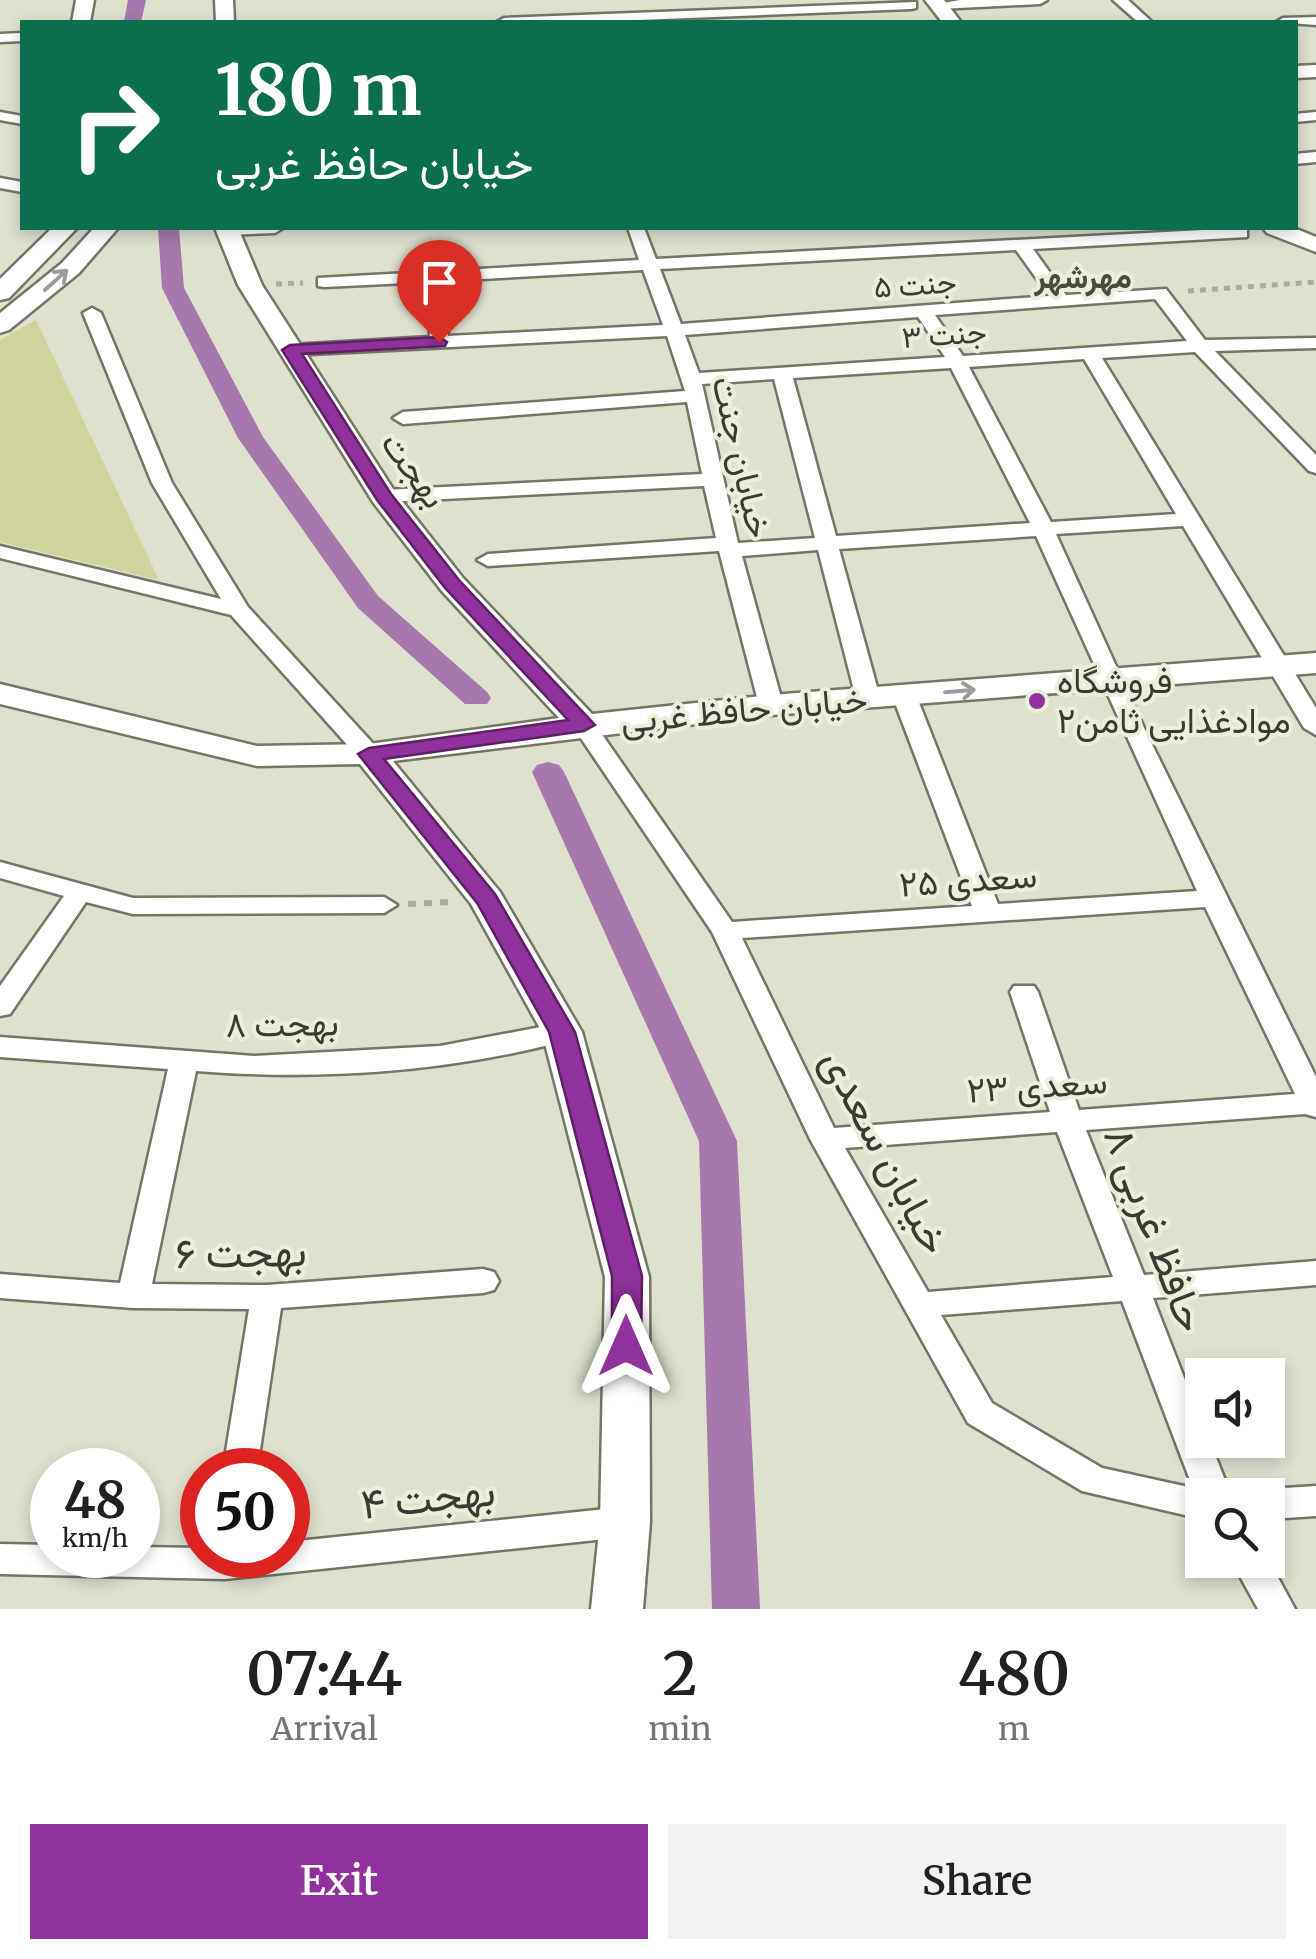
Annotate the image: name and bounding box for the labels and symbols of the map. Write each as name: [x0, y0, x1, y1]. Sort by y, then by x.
pin: [397, 240, 482, 343]
district label: مهرشهر: [1033, 257, 1132, 297]
street label: جنت ۵: [872, 262, 958, 306]
one-way arrow: [43, 269, 68, 292]
street label: جنت ۳: [900, 312, 988, 356]
street label: خیابان جنت: [702, 372, 782, 542]
street label: بهجت: [371, 423, 457, 517]
place label: فروشگاه موادغذایی ثامن۲: [1057, 659, 1291, 743]
street label: خیابان حافظ غربی: [619, 677, 869, 743]
one-way arrow: [944, 681, 976, 700]
marker: فروشگاه موادغذایی ثامن۲: [1026, 690, 1048, 712]
street label: سعدی ۲۵: [898, 853, 1038, 907]
street label: بهجت ۸: [225, 1001, 339, 1047]
street label: خیابان سعدی: [810, 1039, 962, 1263]
street label: سعدی ۲۳: [965, 1059, 1109, 1113]
street label: حافظ غربی ۸: [1092, 1119, 1219, 1339]
street label: بهجت ۶: [175, 1225, 307, 1279]
position arrow: [574, 1294, 678, 1398]
speed limit sign: 50: [180, 1448, 310, 1578]
street label: بهجت ۴: [358, 1464, 498, 1530]

